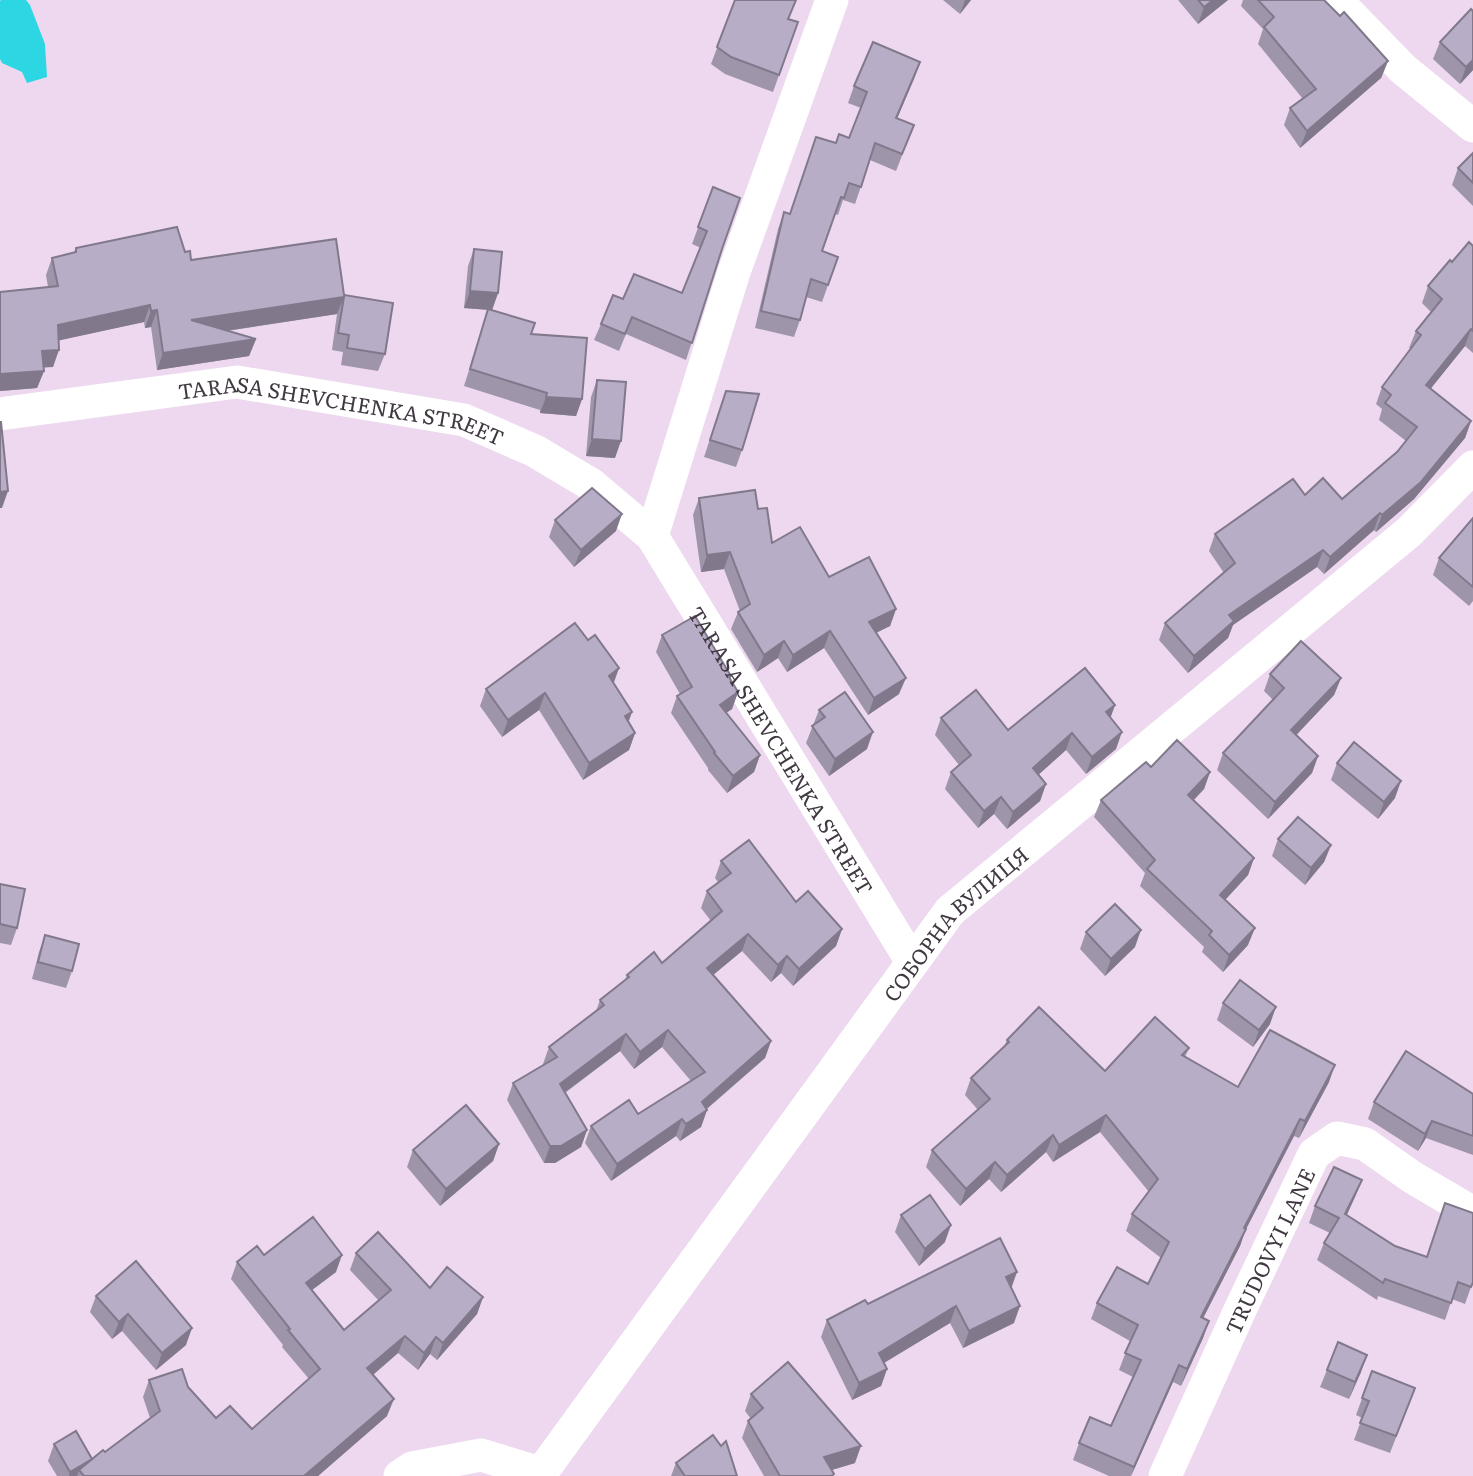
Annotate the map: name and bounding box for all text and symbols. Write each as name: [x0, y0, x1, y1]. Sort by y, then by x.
street label: TARASA SHEVCHENKA STREET: [176, 367, 510, 451]
street label: TARASA SHEVCHENKA STREET: [682, 599, 882, 900]
street label: СОБОРНА ВУЛИЦЯ: [874, 838, 1034, 1007]
street label: TRUDOVYI LANE: [1216, 1162, 1321, 1339]

